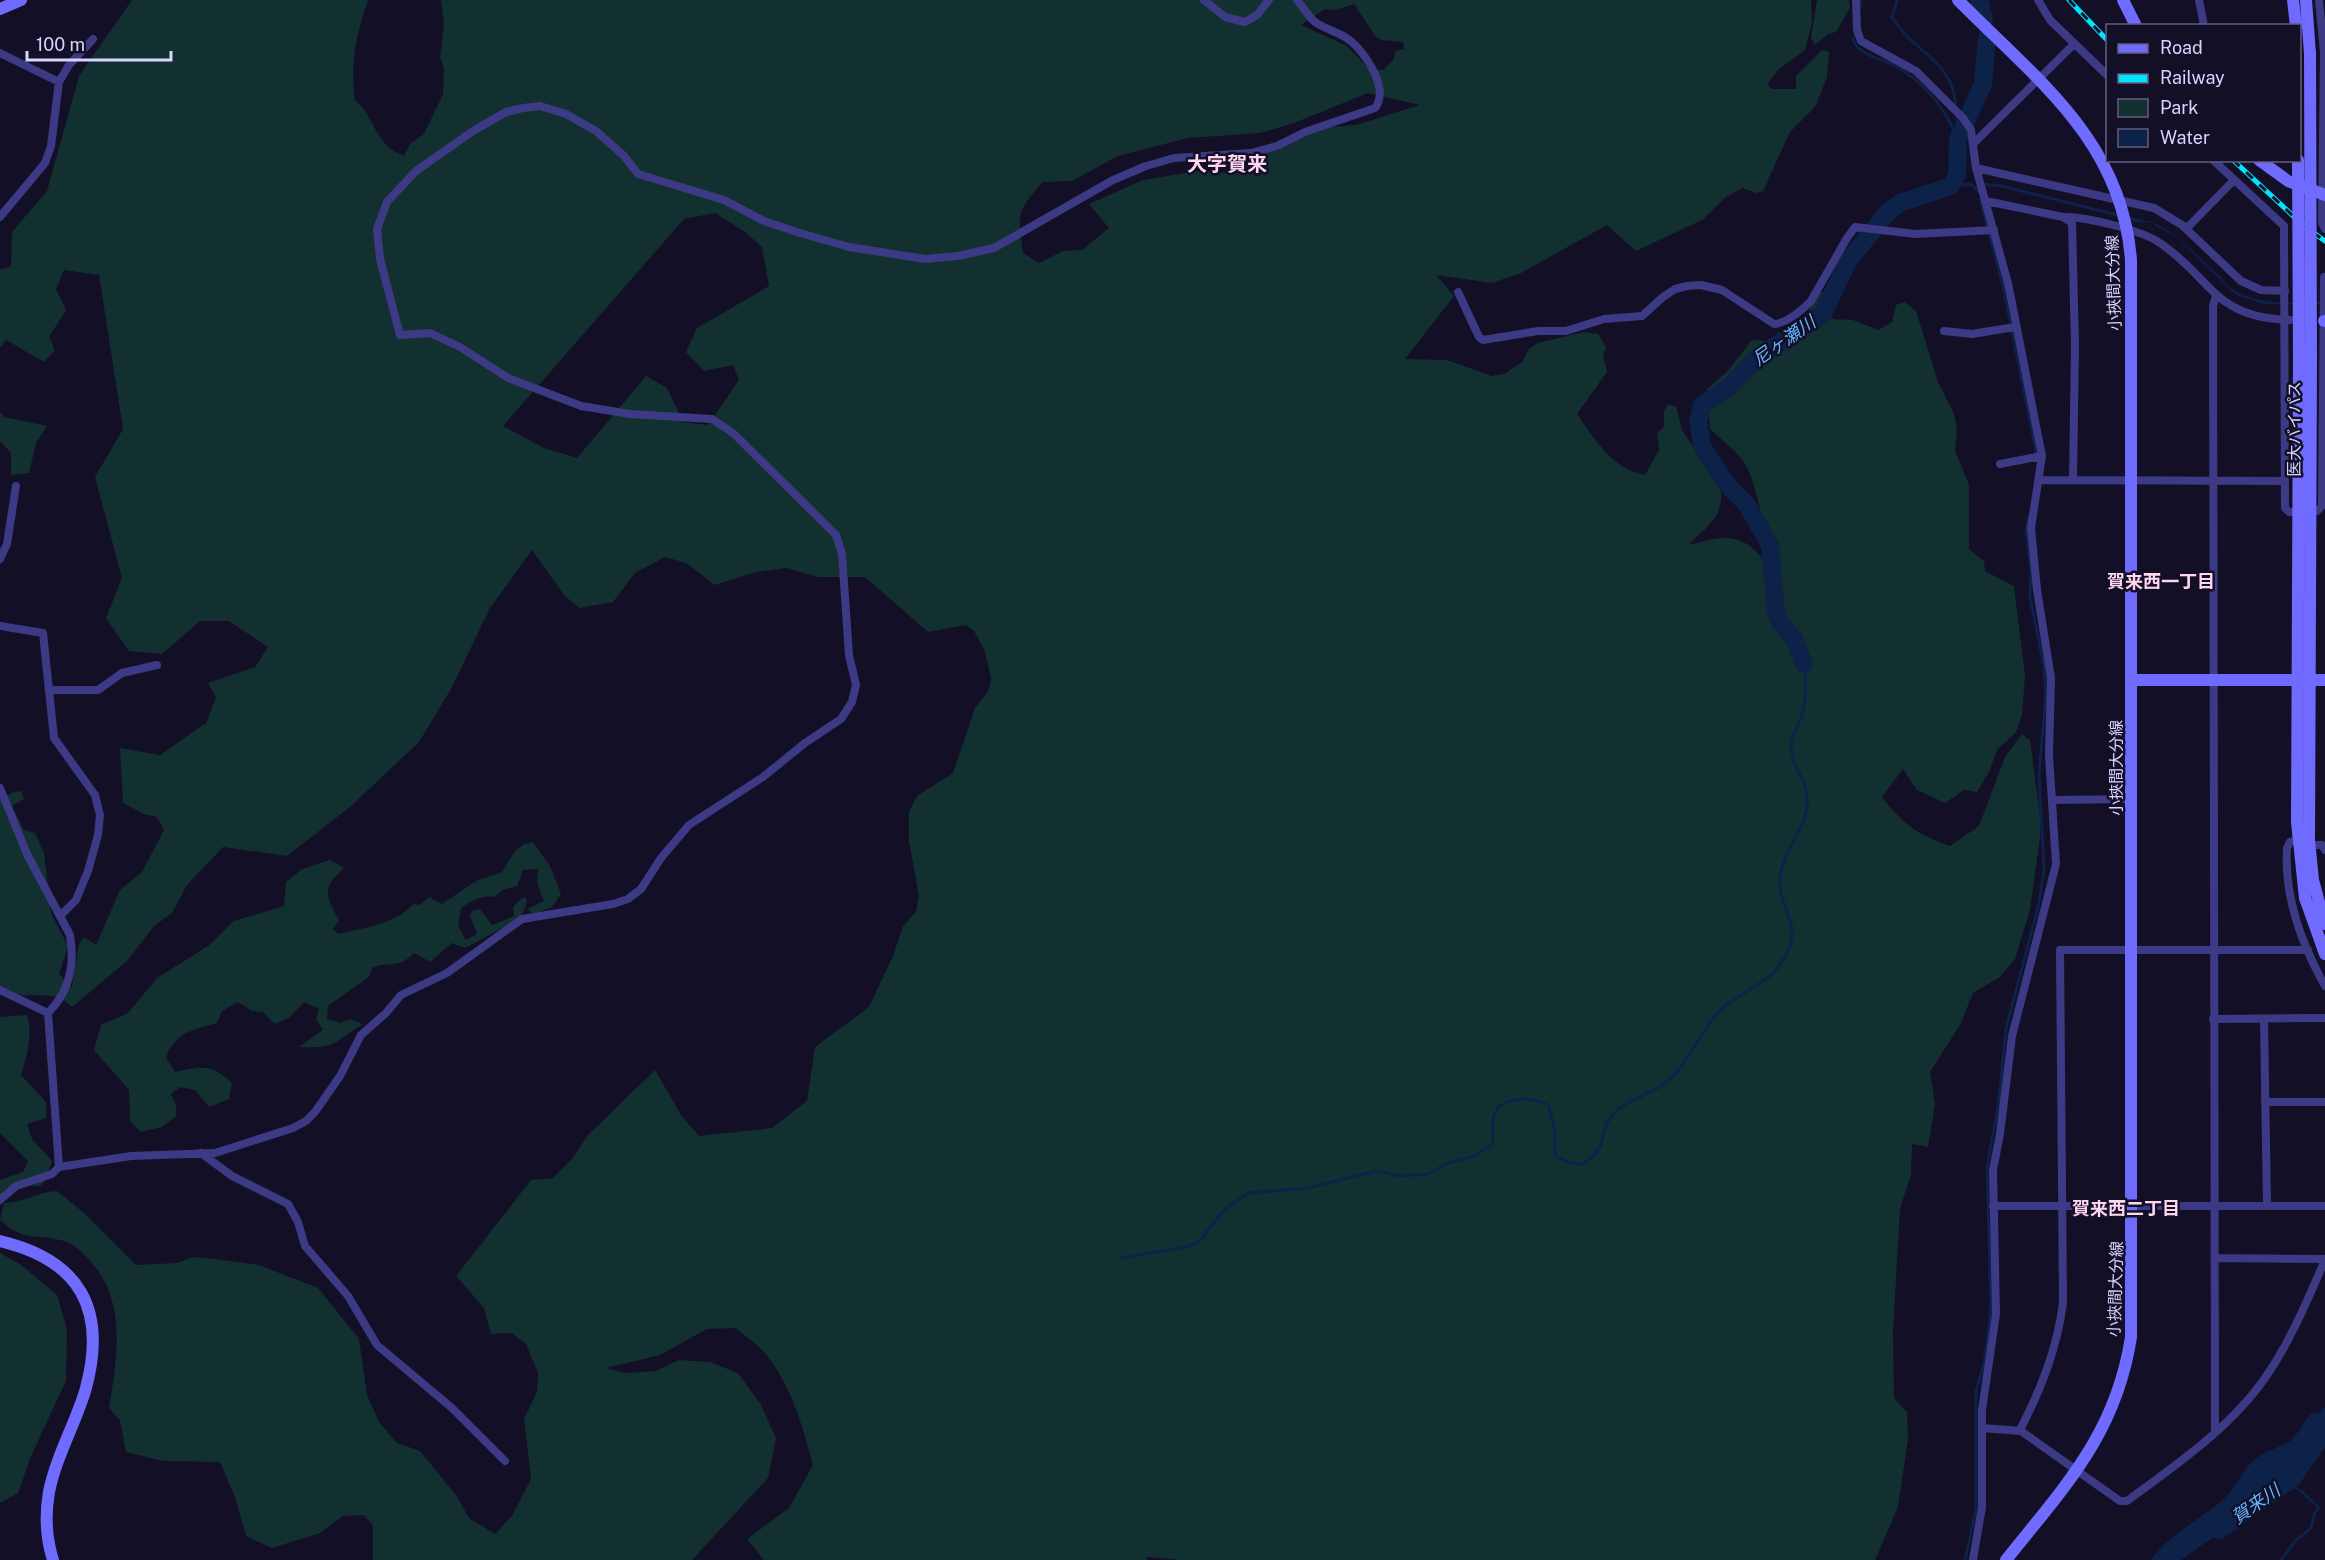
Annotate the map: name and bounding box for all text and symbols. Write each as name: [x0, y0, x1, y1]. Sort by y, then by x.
scale bar: [27, 24, 171, 62]
legend: [2106, 24, 2301, 162]
text: 100 m: [36, 34, 85, 55]
text: Road: [2160, 37, 2203, 58]
text: Railway: [2160, 67, 2225, 88]
text: Park: [2160, 97, 2198, 118]
text: Water: [2160, 127, 2210, 148]
district label: 大字賀来: [1187, 152, 1267, 176]
street label: 小挾間大分線: [2102, 235, 2125, 331]
water label: 尼ヶ瀬川: [1748, 310, 1821, 370]
street label: 医大バイパス: [2285, 381, 2304, 477]
district label: 賀来西一丁目: [2107, 571, 2215, 592]
street label: 小挾間大分線: [2107, 720, 2126, 816]
district label: 賀来西二丁目: [2072, 1198, 2180, 1219]
street label: 小挾間大分線: [2104, 1241, 2127, 1337]
water label: 賀来川: [2228, 1478, 2285, 1528]

